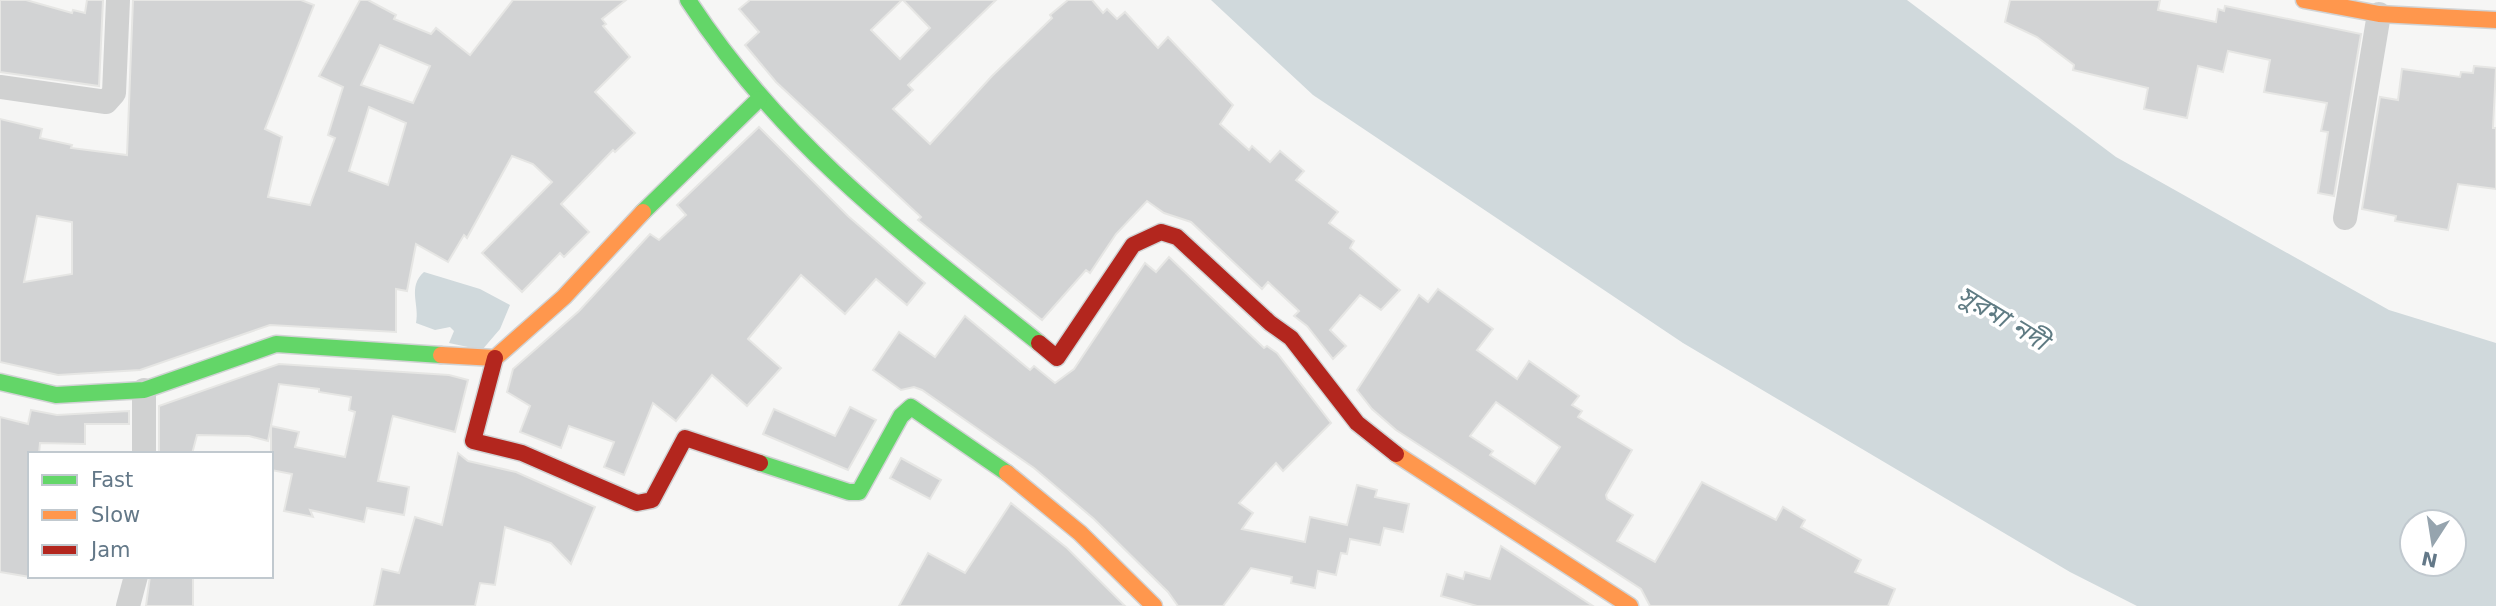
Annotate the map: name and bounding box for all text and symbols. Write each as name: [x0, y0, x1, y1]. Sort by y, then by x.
water label: সুরমা নদী: [1953, 279, 2058, 359]
legend: [28, 452, 273, 578]
text: Fast: [91, 468, 133, 492]
text: Slow: [91, 503, 140, 527]
north arrow: [2398, 508, 2468, 578]
text: Jam: [89, 538, 131, 562]
text: N: [2419, 547, 2440, 572]

